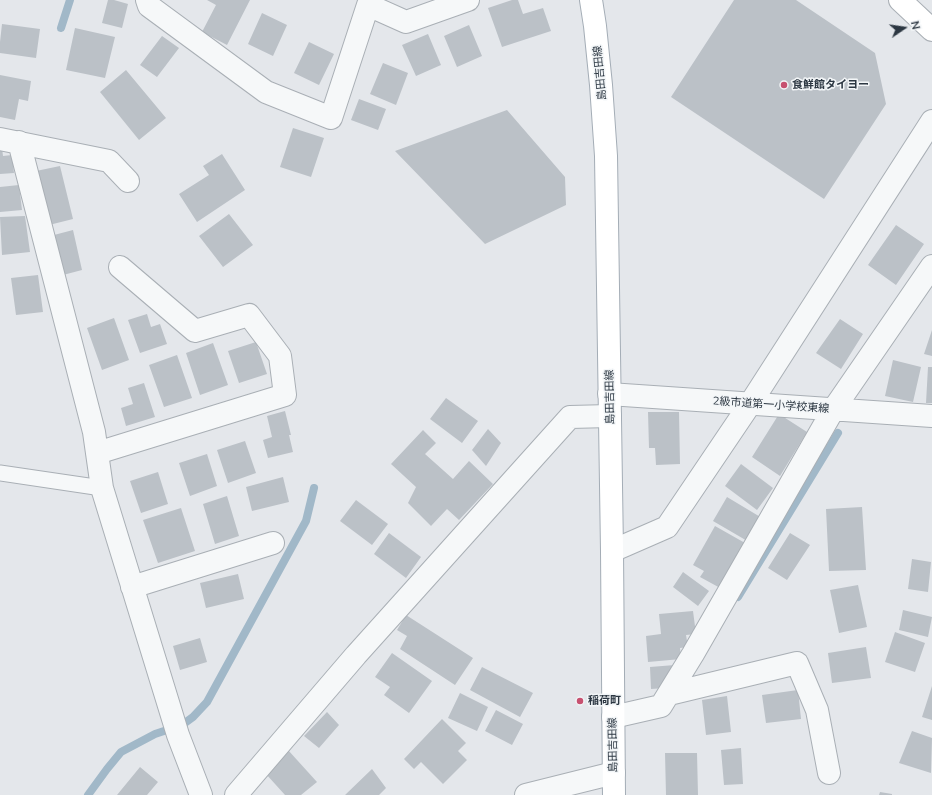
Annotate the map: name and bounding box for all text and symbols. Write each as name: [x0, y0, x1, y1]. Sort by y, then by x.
north arrow: [884, 8, 924, 48]
text: N: [908, 20, 923, 31]
street label: 島田吉田線: [591, 45, 609, 101]
place label: 食鮮館タイヨー: [792, 78, 869, 92]
marker: 食鮮館タイヨー: [779, 80, 789, 90]
street label: 島田吉田線: [603, 369, 617, 425]
street label: 2級市道第一小学校東線: [712, 394, 830, 416]
place label: 稲荷町: [588, 694, 621, 708]
marker: 稲荷町: [575, 696, 585, 706]
street label: 島田吉田線: [606, 717, 620, 773]

